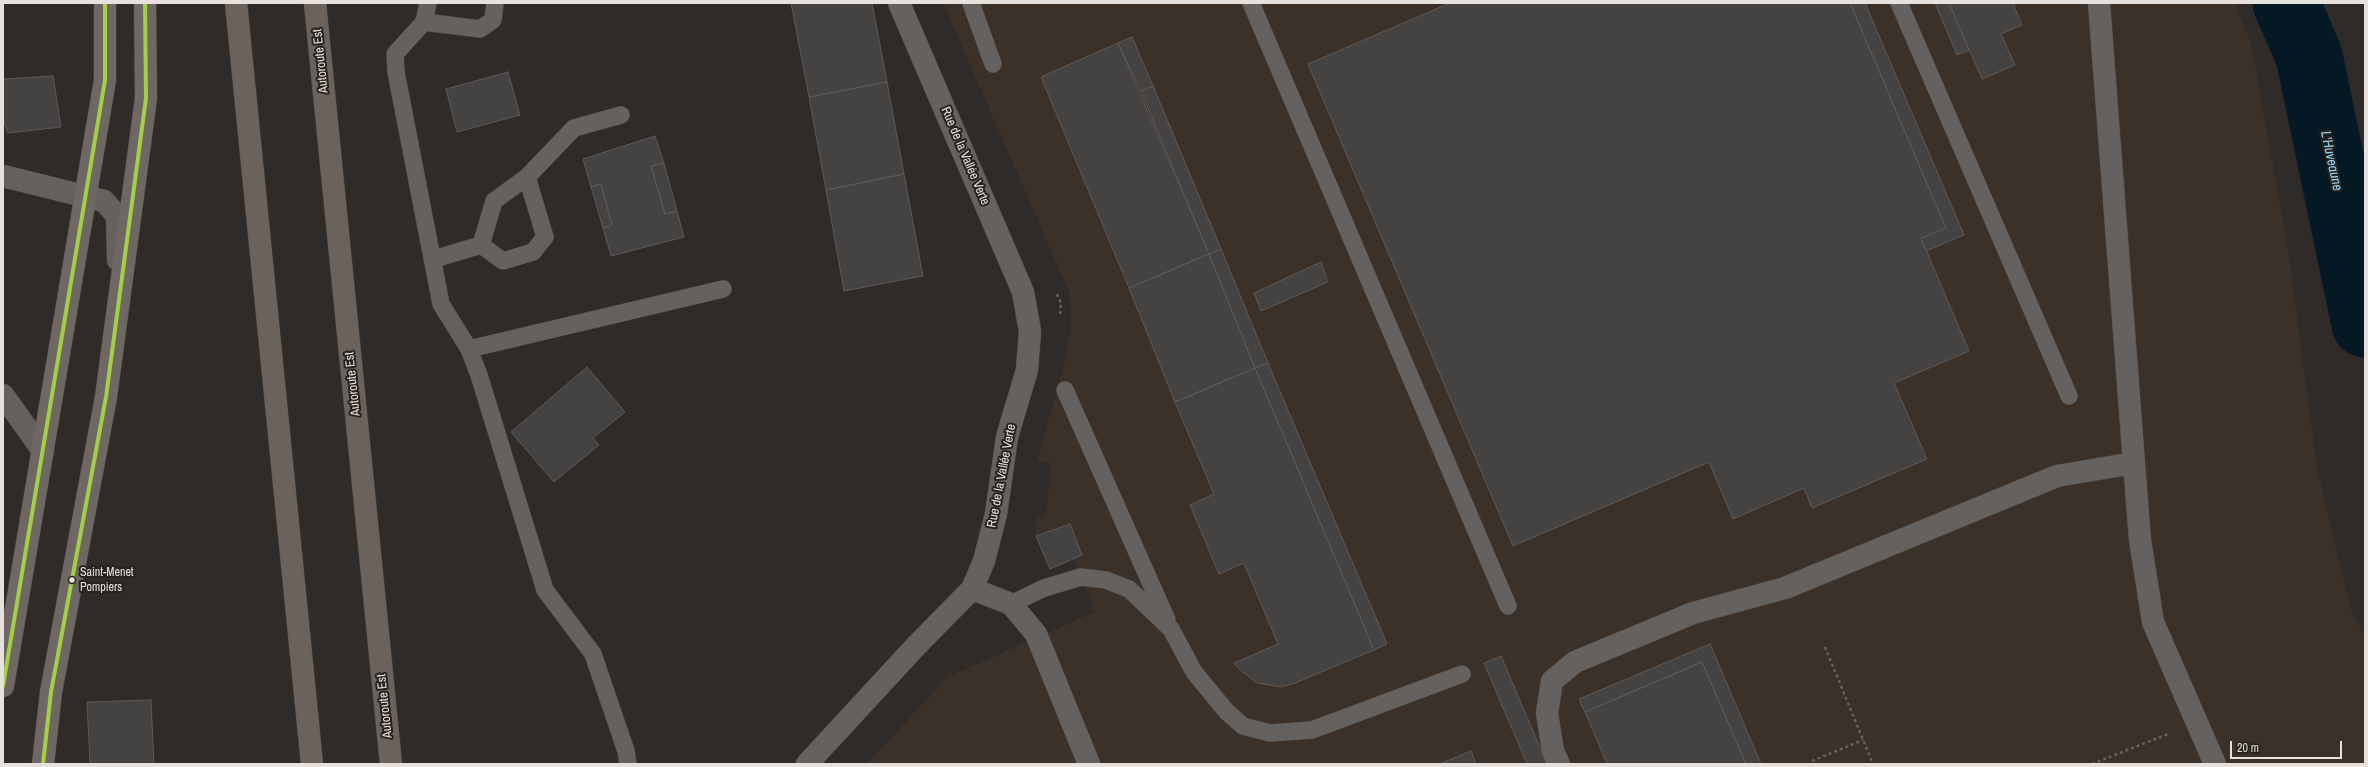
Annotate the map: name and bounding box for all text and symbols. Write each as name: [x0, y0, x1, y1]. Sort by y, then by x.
street label: Autoroute Est: [310, 28, 332, 94]
street label: Rue de la Vallée Verte: [937, 104, 993, 208]
water label: L'Huveaune: [2316, 129, 2346, 193]
street label: Autoroute Est: [342, 351, 364, 417]
street label: Rue de la Vallée Verte: [984, 423, 1020, 529]
place label: Saint-Menet Pompiers: [80, 566, 134, 594]
marker: Saint-Menet Pompiers: [67, 575, 77, 585]
street label: Autoroute Est: [374, 673, 396, 739]
scale bar: [2232, 733, 2344, 759]
text: 20 m: [2237, 740, 2259, 756]

